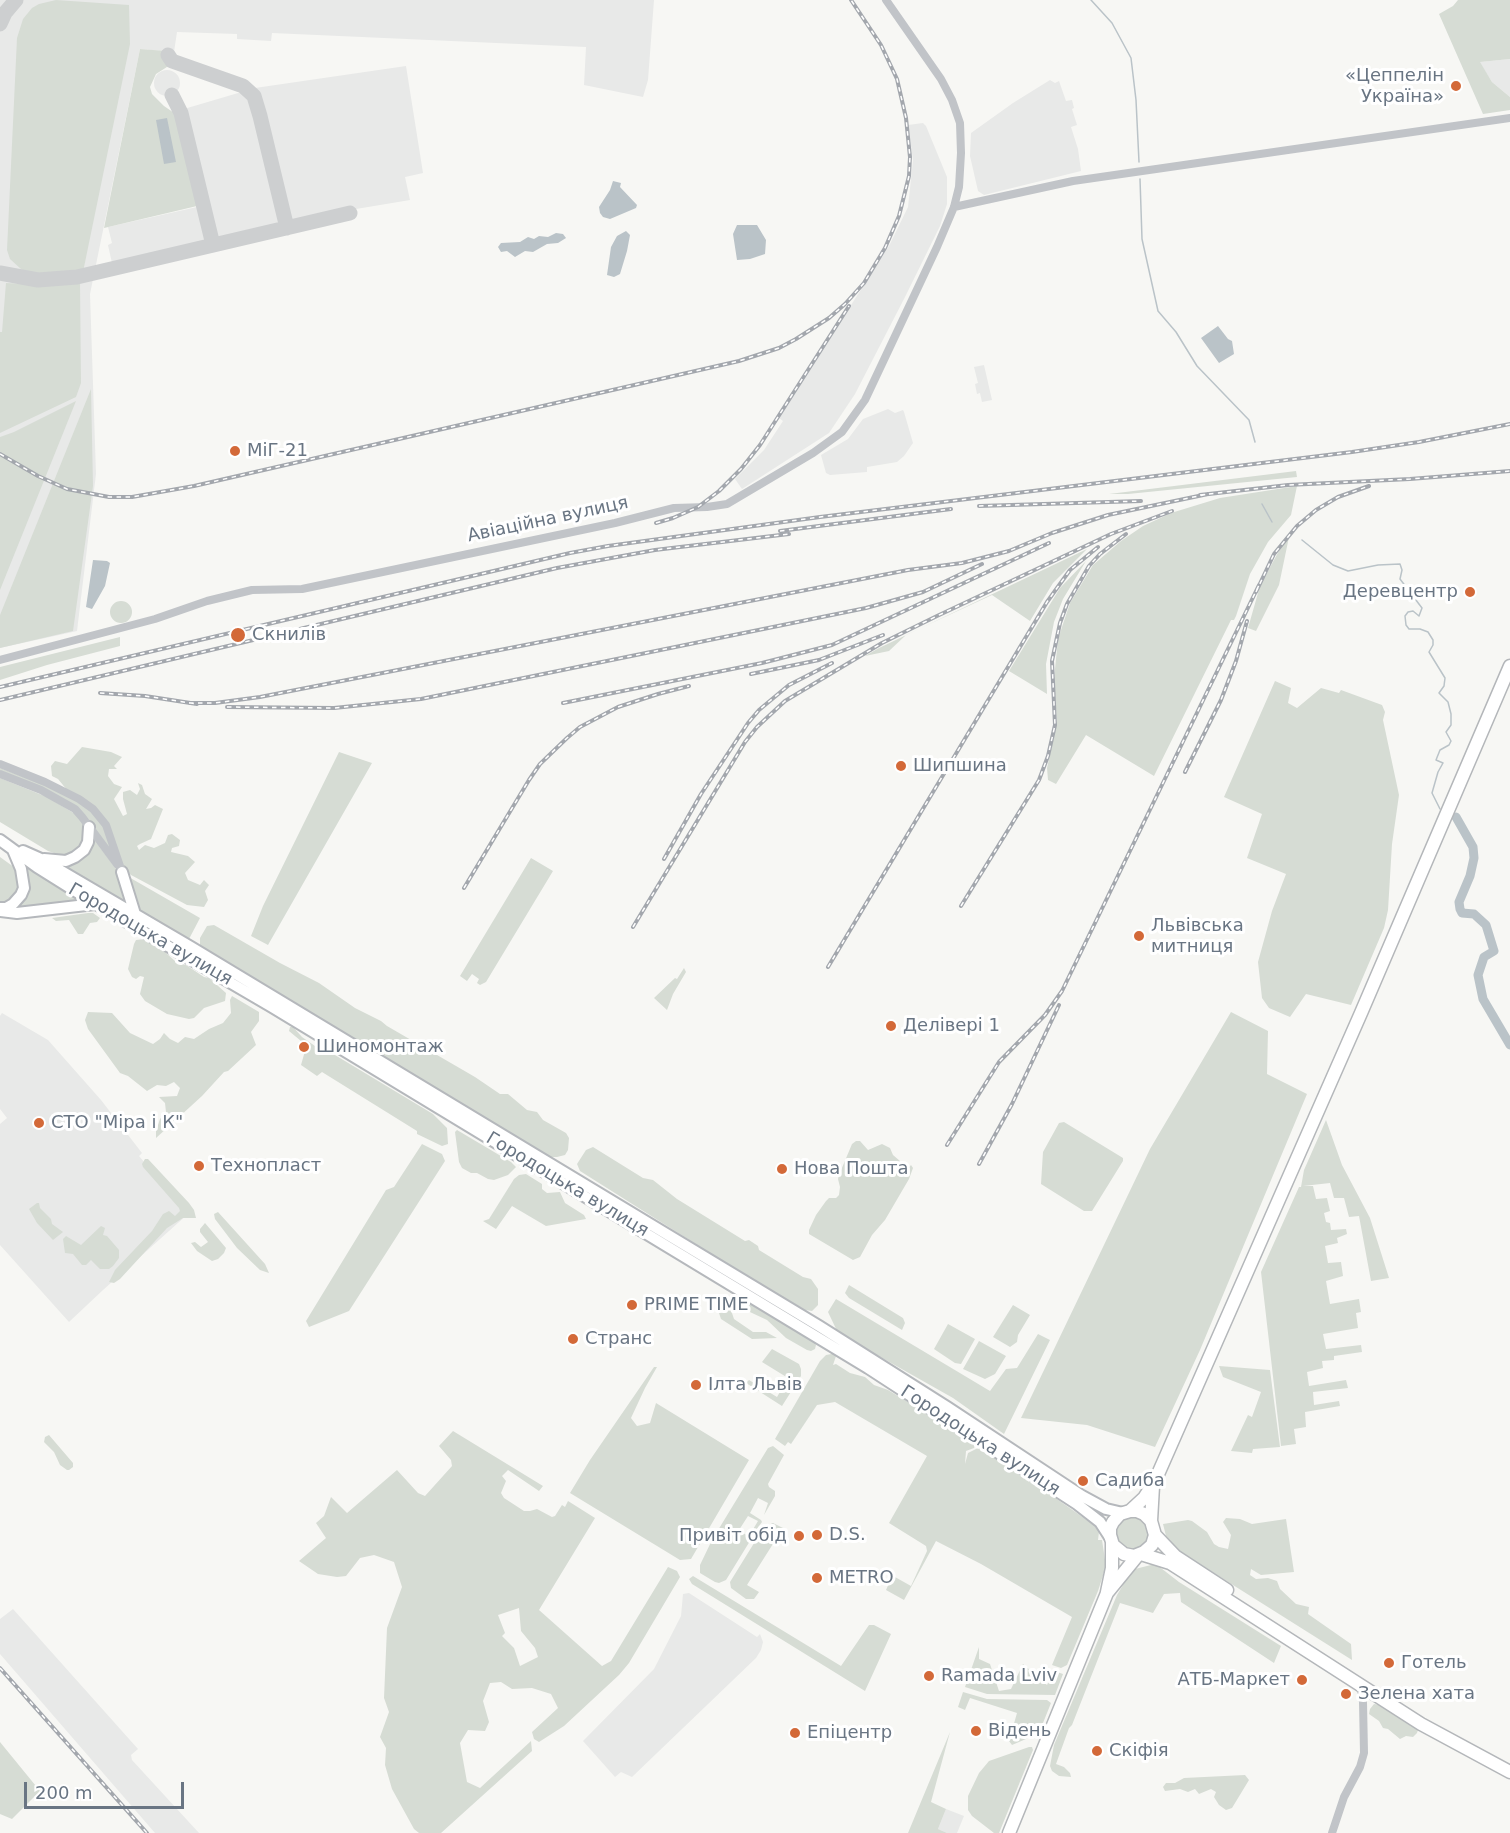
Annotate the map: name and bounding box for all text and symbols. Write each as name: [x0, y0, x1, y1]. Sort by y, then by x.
place label: «Цеппелін Україна»: [1345, 65, 1444, 107]
marker: «Цеппелін Україна»: [1449, 79, 1463, 93]
place label: МіГ-21: [247, 440, 308, 462]
marker: МіГ-21: [228, 444, 242, 458]
street label: Авіаційна вулиця: [466, 492, 630, 548]
place label: Деревцентр: [1343, 581, 1458, 603]
marker: Деревцентр: [1463, 585, 1477, 599]
place label: Скнилів: [252, 624, 326, 646]
marker: Скнилів: [229, 626, 247, 644]
place label: Шипшина: [913, 755, 1007, 777]
marker: Шипшина: [894, 759, 908, 773]
street label: Городоцька вулиця: [64, 879, 236, 991]
place label: Львівська митниця: [1151, 915, 1244, 958]
marker: Львівська митниця: [1132, 929, 1146, 943]
place label: Делівері 1: [903, 1015, 1000, 1037]
marker: Делівері 1: [884, 1019, 898, 1033]
place label: Шиномонтаж: [316, 1036, 444, 1058]
marker: Шиномонтаж: [297, 1040, 311, 1054]
place label: СТО "Міра і К": [51, 1112, 183, 1134]
marker: СТО "Міра і К": [32, 1116, 46, 1130]
street label: Городоцька вулиця: [482, 1128, 652, 1242]
place label: Технопласт: [211, 1155, 321, 1177]
place label: Нова Пошта: [794, 1158, 908, 1180]
marker: Технопласт: [192, 1159, 206, 1173]
marker: Нова Пошта: [775, 1162, 789, 1176]
place label: PRIME TIME: [644, 1294, 749, 1316]
marker: PRIME TIME: [625, 1298, 639, 1312]
place label: Странс: [585, 1328, 652, 1350]
marker: Странс: [566, 1332, 580, 1346]
place label: Ілта Львів: [708, 1374, 802, 1396]
marker: Ілта Львів: [689, 1378, 703, 1392]
street label: Городоцька вулиця: [896, 1381, 1064, 1501]
place label: Садиба: [1095, 1470, 1165, 1492]
marker: Садиба: [1076, 1474, 1090, 1488]
place label: D.S.: [829, 1524, 866, 1546]
place label: Привіт обід: [679, 1525, 787, 1547]
marker: D.S.: [810, 1528, 824, 1542]
marker: Привіт обід: [792, 1529, 806, 1543]
place label: METRO: [829, 1567, 894, 1589]
marker: METRO: [810, 1571, 824, 1585]
place label: Готель: [1401, 1652, 1467, 1674]
marker: Готель: [1382, 1656, 1396, 1670]
place label: Ramada Lviv: [941, 1665, 1057, 1687]
marker: Ramada Lviv: [922, 1669, 936, 1683]
place label: АТБ-Маркет: [1177, 1669, 1290, 1691]
marker: АТБ-Маркет: [1295, 1673, 1309, 1687]
place label: Зелена хата: [1358, 1683, 1475, 1705]
marker: Зелена хата: [1339, 1687, 1353, 1701]
place label: Відень: [988, 1720, 1051, 1742]
place label: Епіцентр: [807, 1722, 892, 1744]
marker: Відень: [969, 1724, 983, 1738]
marker: Епіцентр: [788, 1726, 802, 1740]
place label: Скіфія: [1109, 1740, 1169, 1762]
marker: Скіфія: [1090, 1744, 1104, 1758]
scale bar: [27, 1770, 188, 1808]
text: 200 m: [35, 1782, 93, 1803]

